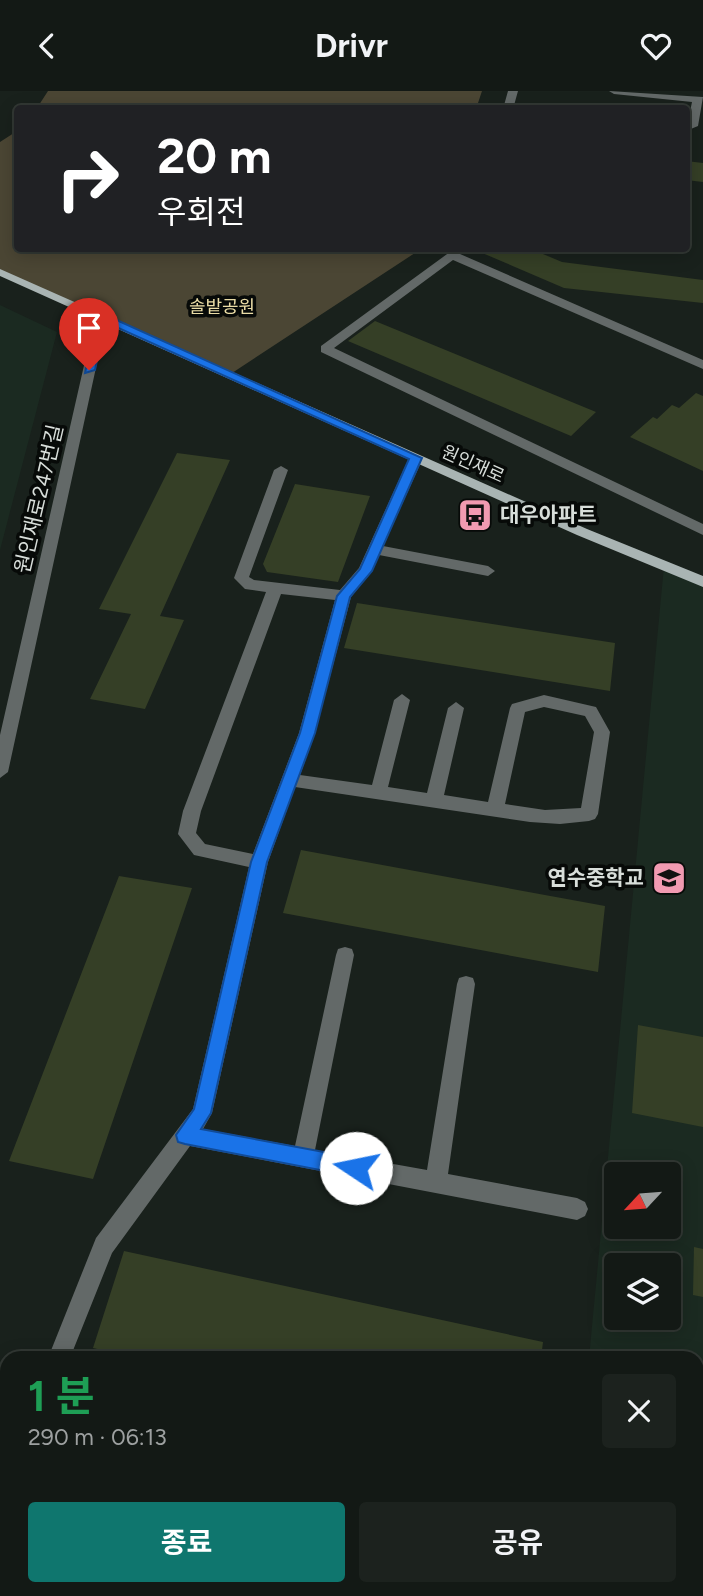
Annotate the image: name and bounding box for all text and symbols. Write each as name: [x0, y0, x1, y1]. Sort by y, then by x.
icon: back: [28, 27, 66, 65]
text: Drivr: [315, 27, 388, 65]
icon: heart: [637, 27, 675, 65]
text: 20 m: [157, 126, 272, 185]
icon: right: [42, 133, 133, 224]
text: 우회전: [157, 193, 245, 231]
park label: 솔밭공원: [189, 296, 255, 318]
pin: [59, 298, 119, 370]
icon: arrive: [70, 309, 108, 347]
street label: 원인재로247번길: [9, 422, 68, 576]
street label: 원인재로: [438, 440, 508, 488]
bus stop icon: 대우아파트: [456, 496, 494, 534]
place label: 대우아파트: [500, 502, 597, 527]
school or university icon: 연수중학교: [650, 859, 688, 897]
place label: 연수중학교: [547, 865, 644, 890]
position arrow: [319, 1131, 393, 1205]
north arrow: [604, 1162, 681, 1239]
map controls: [604, 1162, 681, 1330]
button: layers: [604, 1253, 681, 1330]
text: 1 분: [28, 1371, 94, 1422]
button: close: [602, 1374, 676, 1448]
text: 290 m · 06:13: [28, 1423, 167, 1451]
button: 종료: [28, 1502, 345, 1582]
button: 공유: [359, 1502, 676, 1582]

